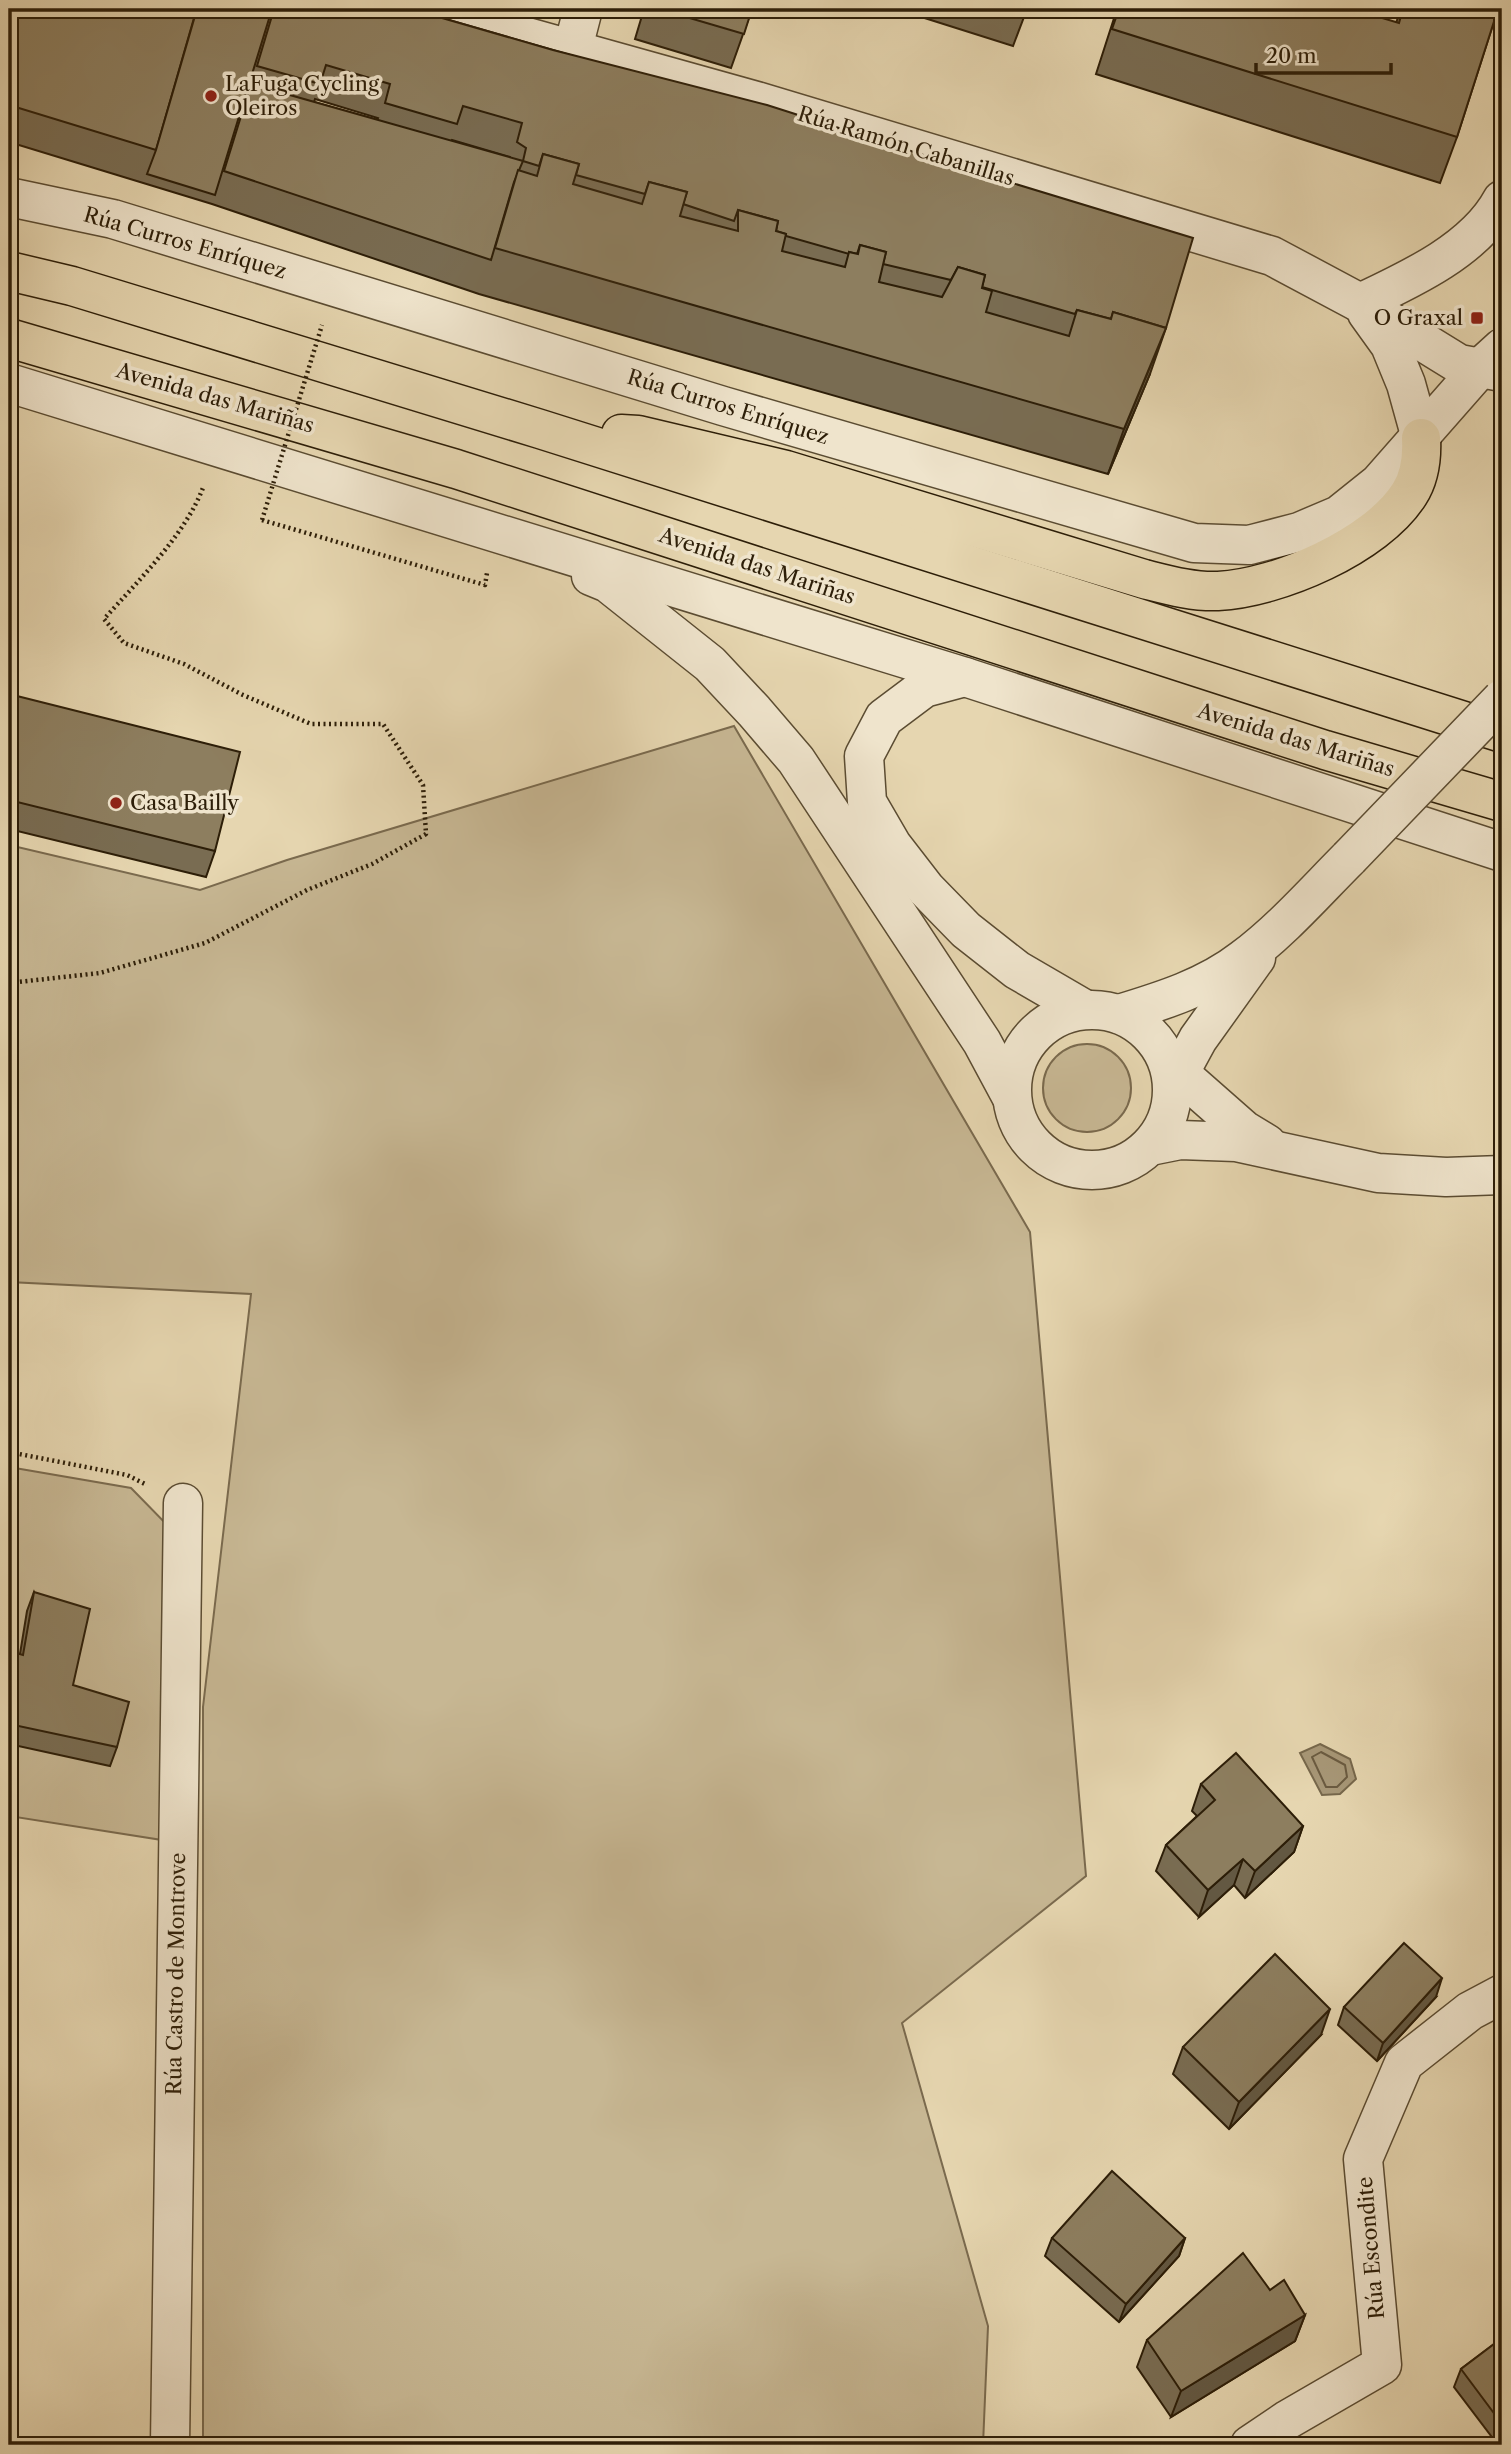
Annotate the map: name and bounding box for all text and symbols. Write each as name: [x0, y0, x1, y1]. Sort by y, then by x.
scale bar: [1256, 32, 1390, 76]
text: 20 m: [1266, 43, 1317, 68]
place label: LaFuga Cycling Oleiros: [225, 71, 380, 120]
marker: LaFuga Cycling Oleiros: [203, 88, 219, 104]
street label: Rúa Ramón Cabanillas: [795, 101, 1018, 190]
street label: Rúa Curros Enríquez: [81, 202, 289, 283]
place label: O Graxal: [1374, 305, 1463, 330]
marker: O Graxal: [1469, 310, 1485, 326]
street label: Avenida das Mariñas: [112, 357, 317, 438]
street label: Rúa Curros Enríquez: [624, 364, 832, 449]
street label: Avenida das Mariñas: [655, 522, 858, 609]
street label: Avenida das Mariñas: [1194, 697, 1398, 781]
place label: Casa Bailly: [130, 790, 239, 815]
marker: Casa Bailly: [108, 795, 124, 811]
street label: Rúa Castro de Montrove: [161, 1852, 190, 2096]
street label: Rúa Escondite: [1352, 2176, 1389, 2321]

